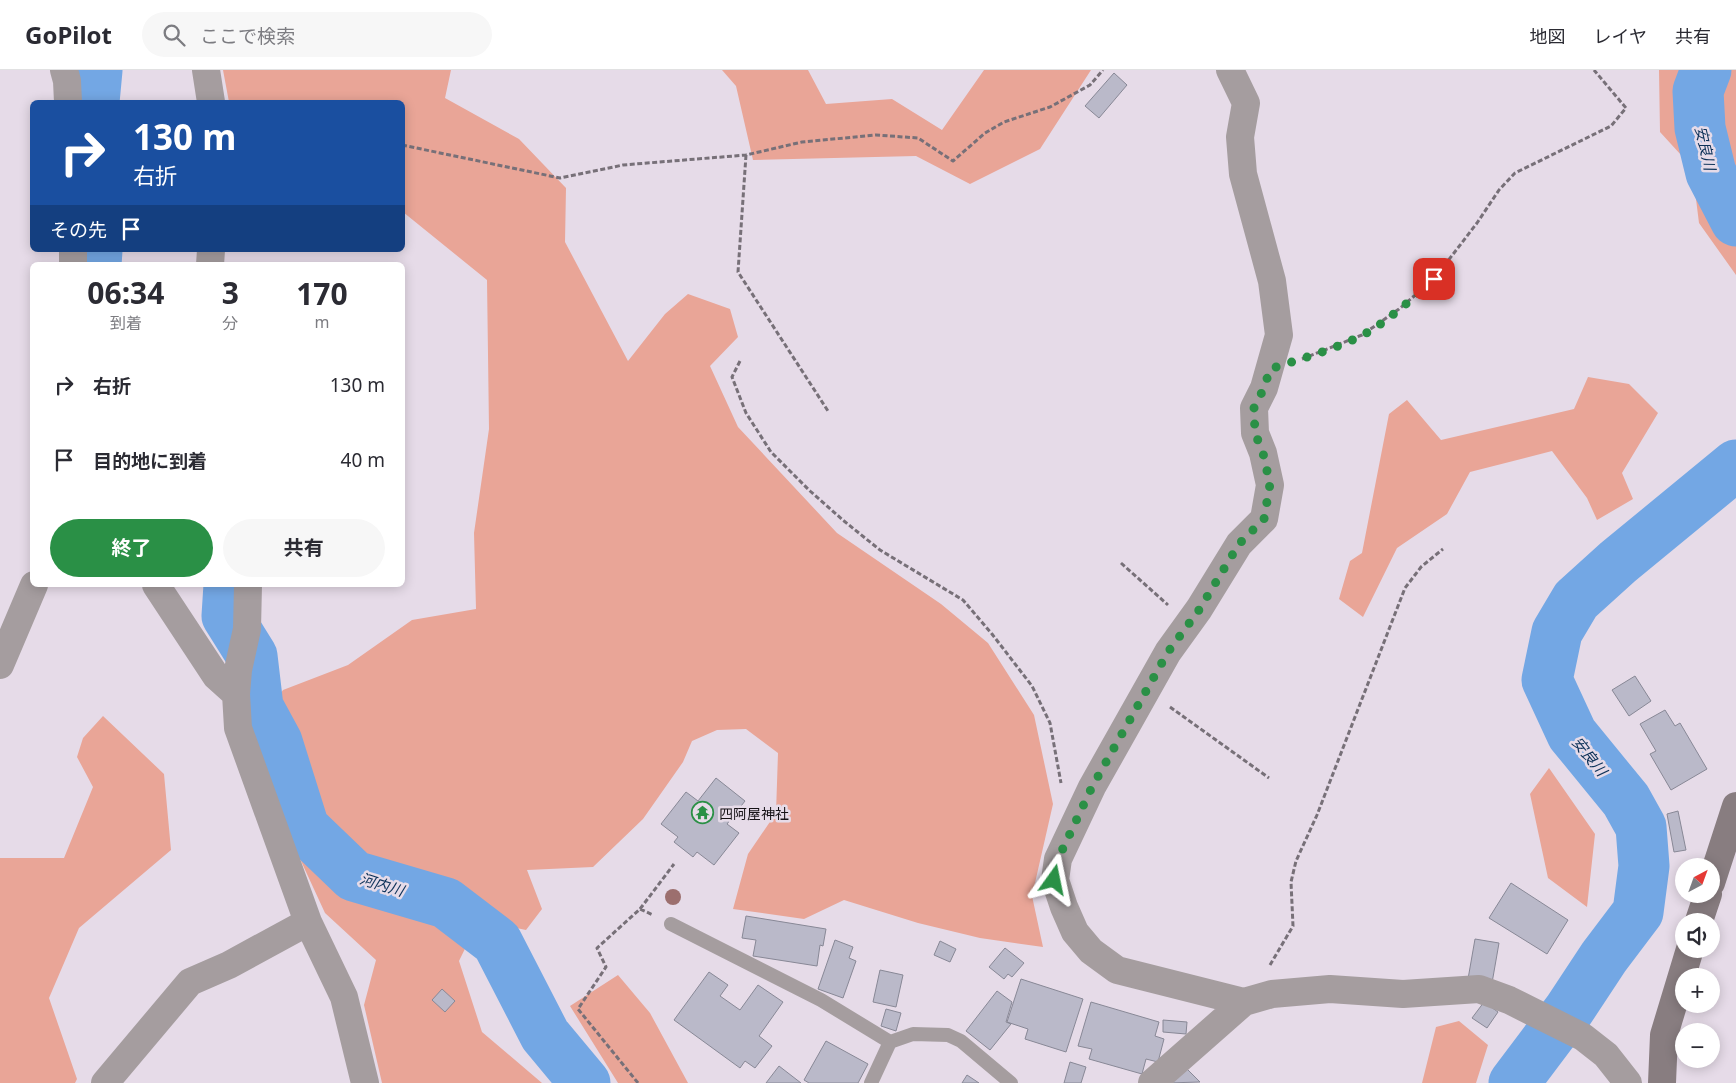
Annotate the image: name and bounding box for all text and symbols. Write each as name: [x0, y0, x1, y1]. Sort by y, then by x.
search box: [142, 12, 492, 57]
text: GoPilot: [25, 18, 112, 51]
icon: search: [160, 21, 188, 49]
text: ここで検索: [200, 23, 295, 49]
text: 地図: [1530, 24, 1566, 48]
text: レイヤ: [1594, 24, 1647, 48]
text: 共有: [1675, 24, 1711, 48]
text: 130 m: [133, 113, 236, 160]
icon: right: [50, 120, 115, 185]
water label: 安良川: [1691, 124, 1721, 174]
text: 右折: [133, 160, 177, 190]
icon: arrive: [117, 215, 145, 243]
text: その先: [50, 217, 107, 243]
pin: [1413, 258, 1455, 300]
icon: arrive: [1420, 265, 1448, 293]
text: 06:34: [87, 272, 164, 313]
text: 3: [222, 272, 239, 313]
text: 170: [296, 273, 348, 314]
text: m: [314, 311, 329, 333]
text: 到着: [110, 312, 142, 334]
text: 分: [222, 312, 238, 334]
icon: right: [50, 371, 78, 399]
text: 130 m: [330, 372, 385, 398]
text: 右折: [93, 373, 131, 399]
icon: arrive: [50, 446, 78, 474]
text: 40 m: [341, 447, 385, 473]
text: 目的地に到着: [93, 448, 207, 474]
button: 終了: [50, 519, 213, 577]
button: 共有: [223, 519, 385, 577]
water label: 安良川: [1568, 732, 1613, 781]
temple icon: 四阿屋神社: [691, 801, 715, 825]
place label: 四阿屋神社: [719, 804, 789, 823]
position arrow: [1027, 853, 1079, 905]
north arrow: [1675, 858, 1720, 902]
map controls: [1675, 858, 1720, 1068]
water label: 河内川: [358, 868, 408, 901]
button: sound: [1675, 913, 1720, 958]
button: +: [1675, 968, 1720, 1013]
button: −: [1675, 1023, 1720, 1068]

